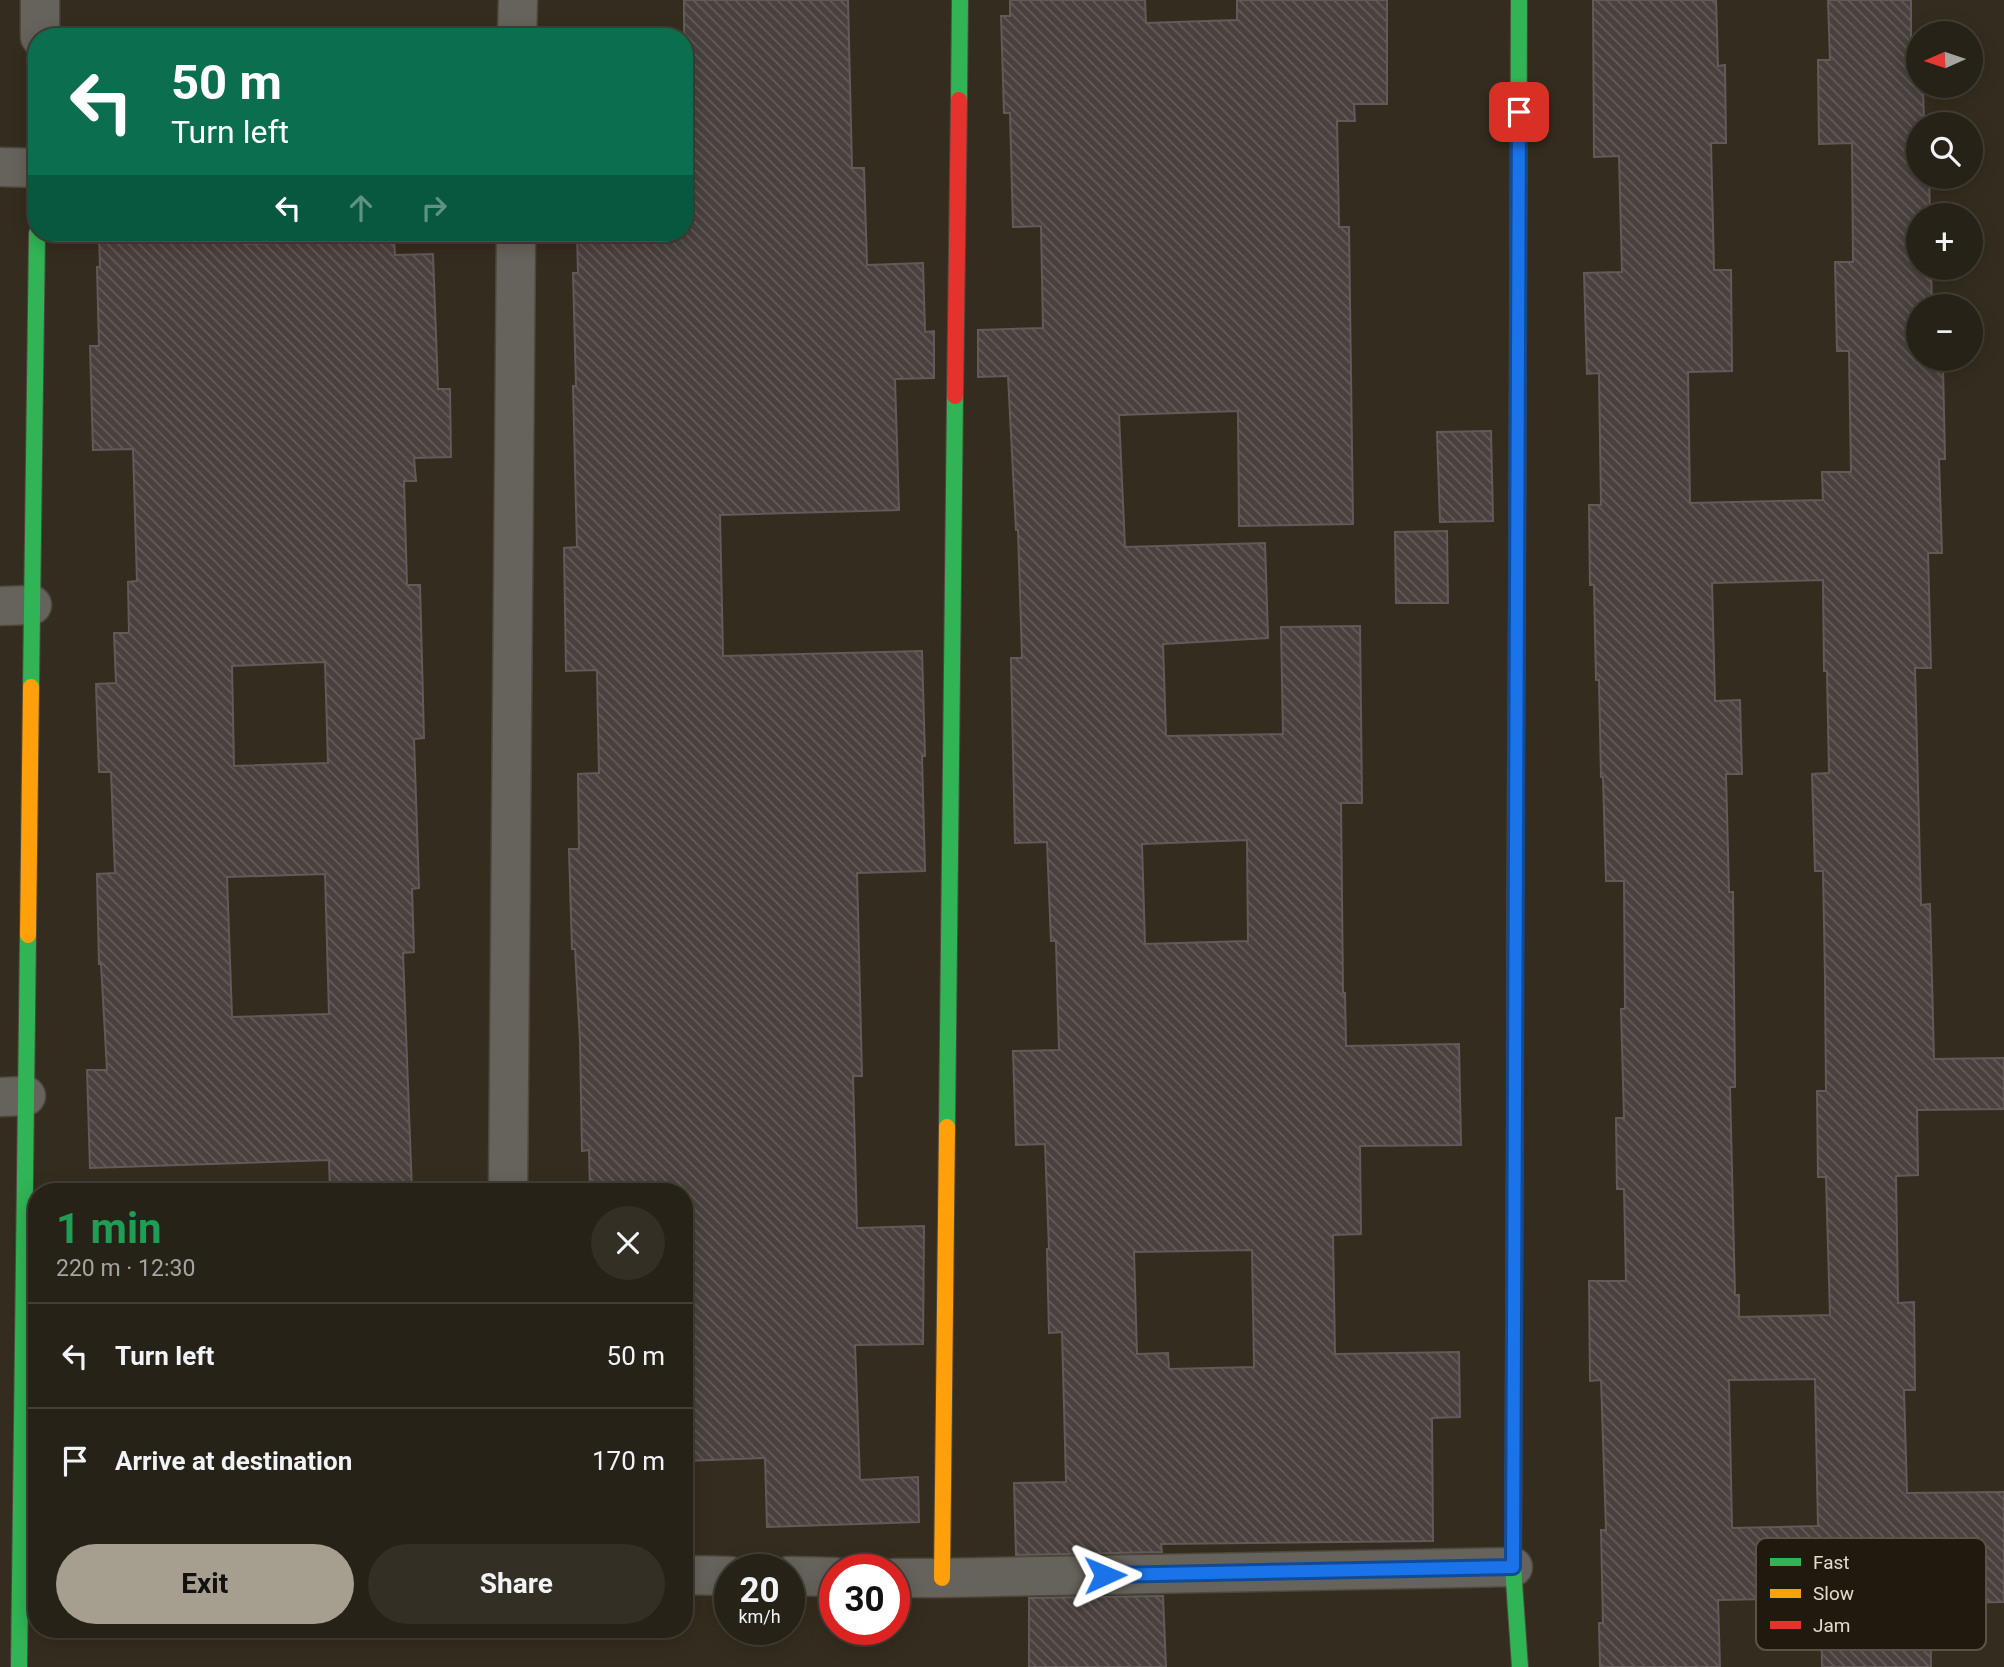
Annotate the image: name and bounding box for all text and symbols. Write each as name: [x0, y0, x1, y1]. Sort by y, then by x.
north arrow: [1906, 21, 1983, 98]
map controls: [1906, 21, 1983, 371]
text: 50 m: [171, 54, 282, 111]
icon: left: [56, 56, 147, 147]
pin: [1489, 82, 1549, 142]
icon: arrive: [1500, 93, 1538, 131]
button: search: [1906, 112, 1983, 189]
text: Turn left: [171, 113, 289, 151]
icon: left: [269, 189, 307, 227]
icon: ahead: [342, 189, 380, 227]
icon: right: [415, 189, 453, 227]
button: +: [1906, 203, 1983, 280]
button: −: [1906, 294, 1983, 371]
text: 1 min: [56, 1204, 162, 1253]
button: close: [591, 1206, 665, 1280]
text: 220 m · 12:30: [56, 1255, 195, 1282]
icon: left: [56, 1337, 94, 1375]
text: Turn left: [115, 1341, 214, 1371]
text: 50 m: [607, 1341, 665, 1371]
icon: arrive: [56, 1442, 94, 1480]
text: Arrive at destination: [115, 1446, 352, 1476]
text: 170 m: [592, 1446, 665, 1476]
position arrow: [1068, 1538, 1142, 1612]
legend: [1756, 1538, 1986, 1650]
button: Exit: [56, 1544, 354, 1624]
button: Share: [368, 1544, 665, 1624]
text: Fast: [1813, 1551, 1850, 1574]
speed limit sign: 30: [819, 1554, 910, 1645]
text: 20: [739, 1570, 780, 1611]
text: Slow: [1813, 1582, 1854, 1605]
text: km/h: [738, 1606, 781, 1627]
text: Jam: [1813, 1614, 1850, 1637]

